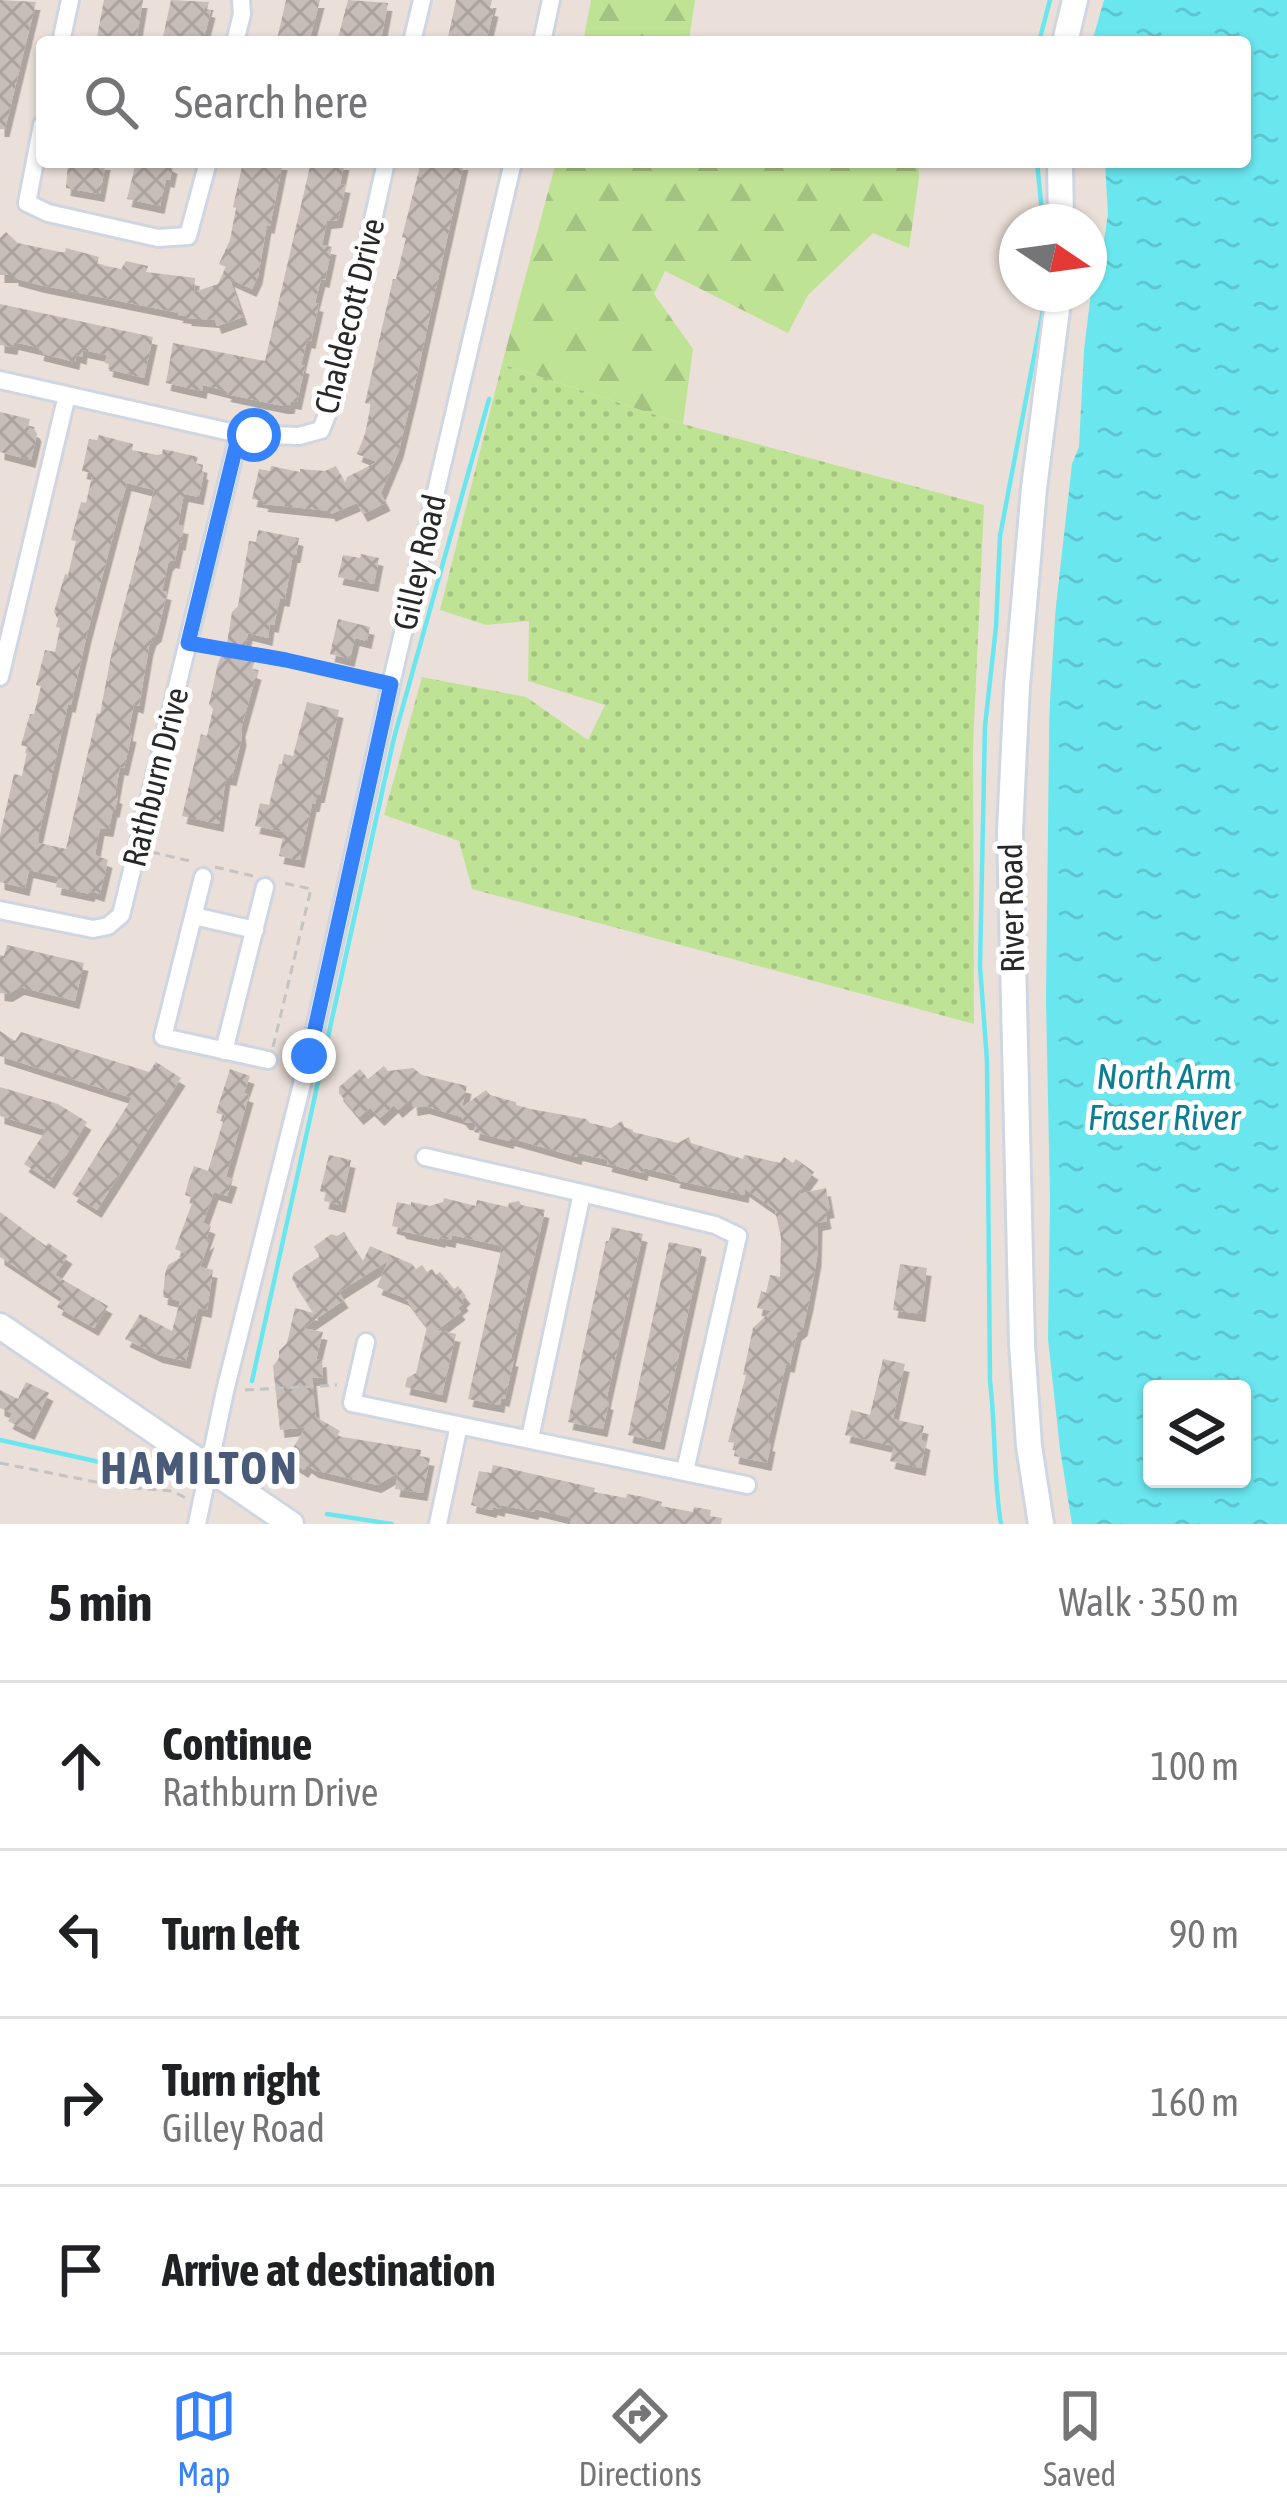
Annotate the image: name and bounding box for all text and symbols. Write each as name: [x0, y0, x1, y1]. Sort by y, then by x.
search box: [36, 36, 1251, 168]
icon: search: [78, 69, 144, 135]
text: Search here: [174, 76, 368, 128]
north arrow: [999, 204, 1107, 312]
street label: Chaldecott Drive: [306, 214, 392, 418]
route start: [227, 408, 281, 462]
street label: Gilley Road: [385, 490, 453, 634]
street label: Rathburn Drive: [114, 684, 196, 870]
street label: River Road: [991, 843, 1031, 973]
route end: [282, 1029, 336, 1083]
water label: North Arm Fraser River: [1088, 1055, 1242, 1138]
map controls: [1143, 1380, 1251, 1488]
button: layers: [1143, 1380, 1251, 1488]
district label: HAMILTON: [101, 1442, 299, 1494]
text: 5 min: [48, 1573, 152, 1632]
text: Walk · 350 m: [1059, 1580, 1239, 1624]
text: Continue: [162, 1718, 313, 1770]
icon: ahead: [48, 1733, 114, 1799]
text: 100 m: [1151, 1744, 1239, 1788]
text: Rathburn Drive: [162, 1770, 379, 1814]
icon: left: [48, 1901, 114, 1967]
text: Turn left: [162, 1908, 300, 1960]
text: 90 m: [1169, 1912, 1239, 1956]
text: Turn right: [162, 2054, 320, 2106]
icon: right: [48, 2069, 114, 2135]
text: 160 m: [1151, 2080, 1239, 2124]
text: Gilley Road: [162, 2106, 325, 2150]
icon: arrive: [48, 2237, 114, 2303]
text: Arrive at destination: [162, 2244, 496, 2296]
tab: Map: [171, 2383, 237, 2493]
tab: Directions: [578, 2383, 702, 2493]
tab: Saved: [1043, 2383, 1116, 2493]

